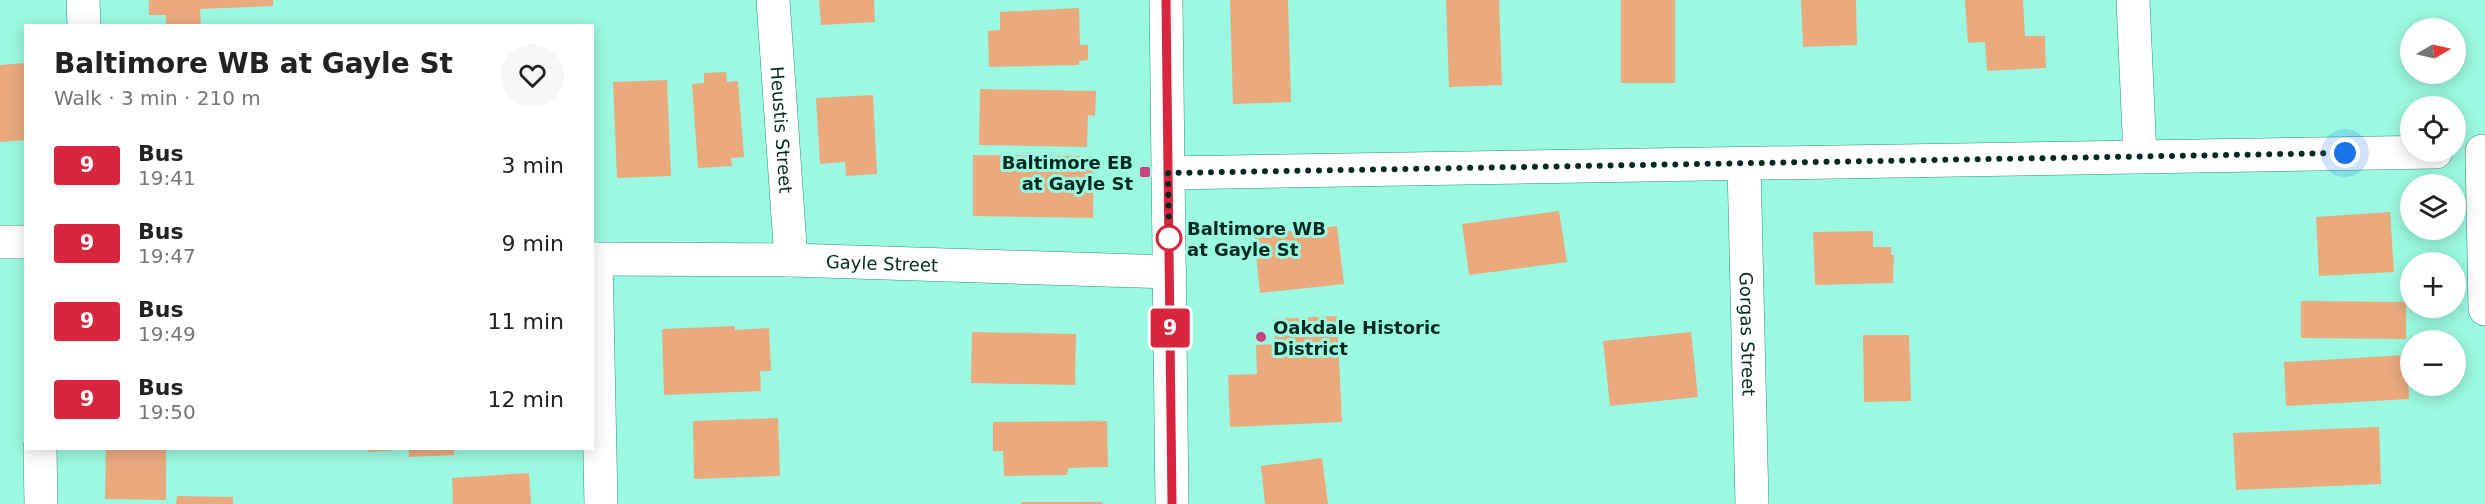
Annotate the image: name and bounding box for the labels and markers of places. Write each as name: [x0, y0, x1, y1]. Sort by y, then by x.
place label: Baltimore EB at Gayle St: [1002, 152, 1133, 194]
marker: Baltimore EB at Gayle St: [1138, 165, 1152, 179]
place label: Baltimore WB at Gayle St: [1187, 218, 1326, 260]
marker: Baltimore WB at Gayle St: [1156, 225, 1182, 251]
place label: Oakdale Historic District: [1273, 317, 1441, 359]
marker: Oakdale Historic District: [1254, 330, 1268, 344]

